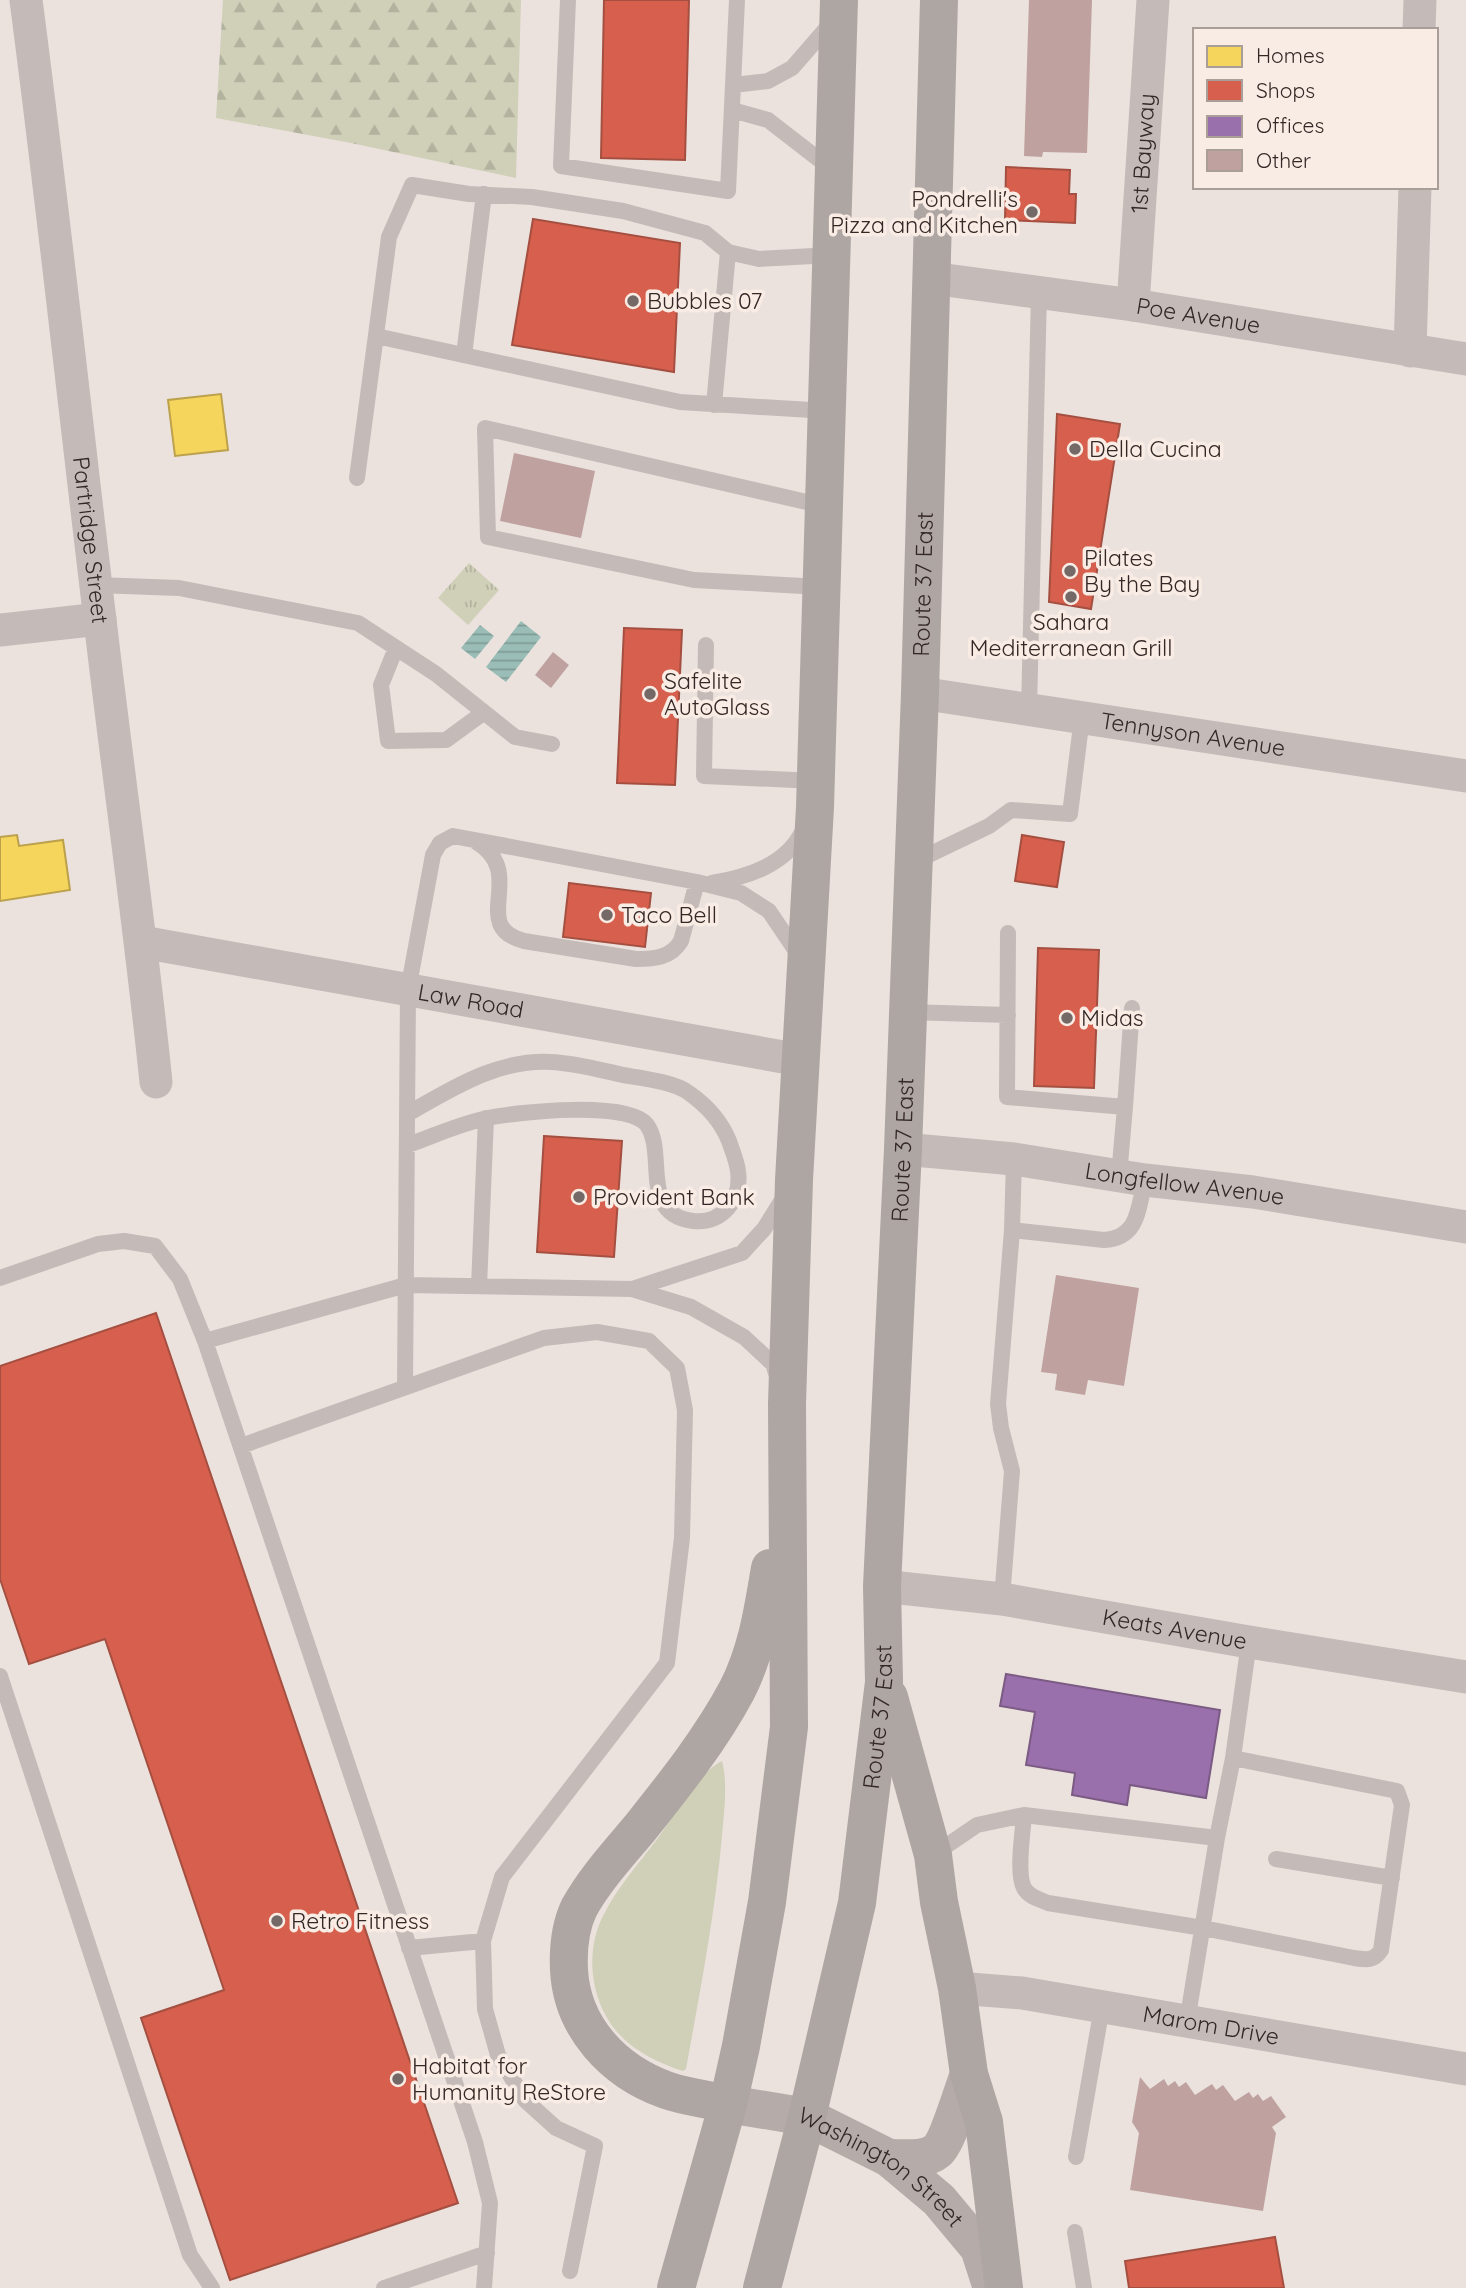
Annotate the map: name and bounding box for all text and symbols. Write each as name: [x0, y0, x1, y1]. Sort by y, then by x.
legend: [1193, 28, 1438, 189]
text: Homes: [1256, 42, 1325, 68]
text: Shops: [1256, 77, 1315, 103]
street label: 1st Bayway: [1124, 93, 1161, 214]
text: Offices: [1256, 112, 1324, 138]
text: Other: [1256, 147, 1311, 173]
place label: Pondrelli's Pizza and Kitchen: [830, 184, 1018, 239]
marker: Pondrelli's Pizza and Kitchen: [1024, 204, 1040, 220]
place label: Bubbles 07: [647, 286, 762, 315]
street label: Poe Avenue: [1134, 291, 1263, 339]
marker: Bubbles 07: [625, 293, 641, 309]
place label: Della Cucina: [1089, 434, 1222, 463]
marker: Della Cucina: [1067, 441, 1083, 457]
street label: Partridge Street: [67, 455, 115, 625]
street label: Route 37 East: [906, 511, 939, 657]
place label: Pilates By the Bay: [1084, 543, 1200, 598]
marker: Pilates By the Bay: [1062, 563, 1078, 579]
marker: Sahara Mediterranean Grill: [1063, 589, 1079, 605]
place label: Sahara Mediterranean Grill: [969, 607, 1173, 662]
place label: Safelite AutoGlass: [664, 666, 770, 721]
marker: Safelite AutoGlass: [642, 686, 658, 702]
street label: Tennyson Avenue: [1099, 706, 1287, 762]
place label: Taco Bell: [621, 900, 717, 929]
marker: Taco Bell: [599, 907, 615, 923]
street label: Law Road: [416, 977, 526, 1024]
place label: Midas: [1081, 1003, 1144, 1032]
marker: Midas: [1059, 1010, 1075, 1026]
street label: Route 37 East: [884, 1077, 920, 1223]
street label: Longfellow Avenue: [1083, 1156, 1287, 1211]
place label: Provident Bank: [593, 1182, 755, 1211]
marker: Provident Bank: [571, 1189, 587, 1205]
street label: Keats Avenue: [1100, 1602, 1249, 1655]
street label: Route 37 East: [856, 1644, 898, 1791]
place label: Retro Fitness: [291, 1906, 429, 1935]
marker: Retro Fitness: [269, 1913, 285, 1929]
street label: Marom Drive: [1141, 1999, 1282, 2051]
place label: Habitat for Humanity ReStore: [412, 2051, 606, 2106]
marker: Habitat for Humanity ReStore: [390, 2071, 406, 2087]
street label: Washington Street: [793, 2100, 971, 2233]

